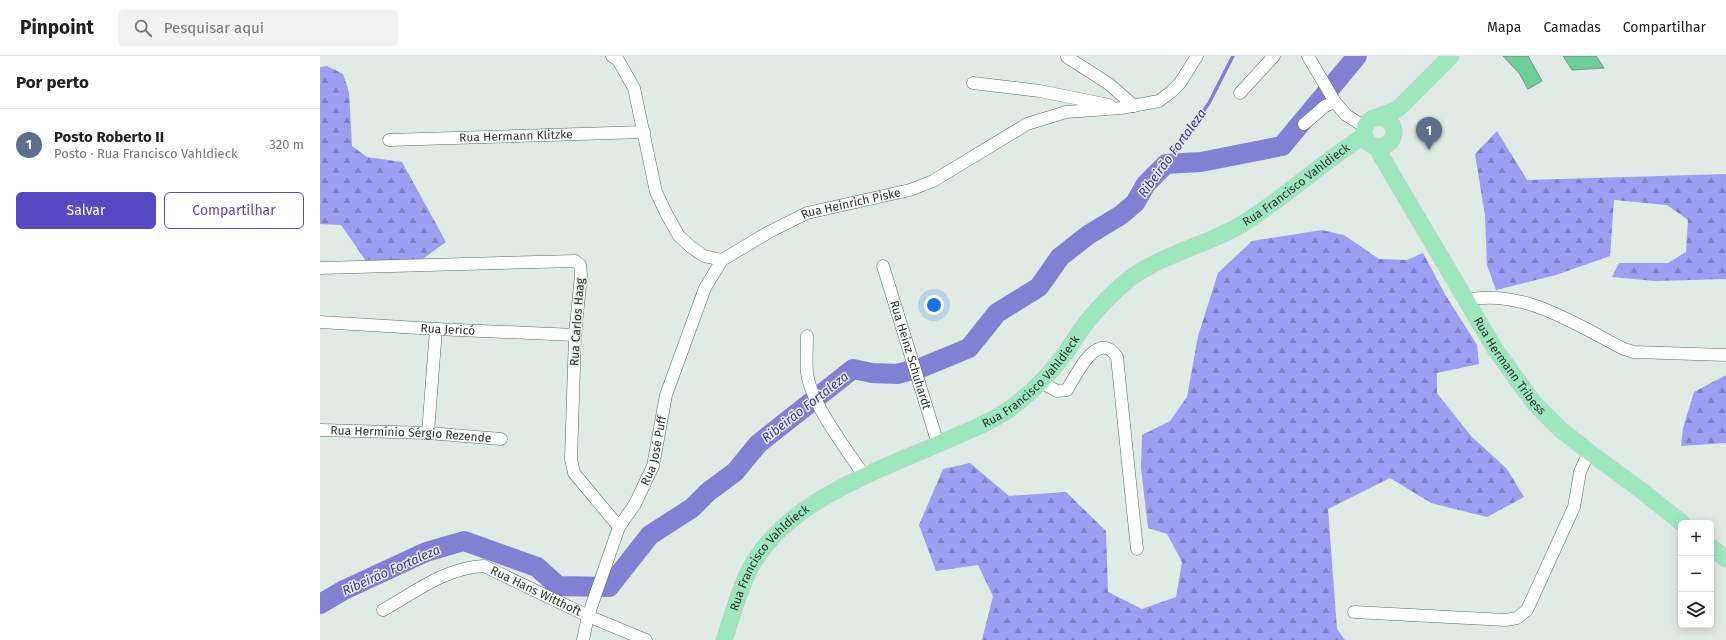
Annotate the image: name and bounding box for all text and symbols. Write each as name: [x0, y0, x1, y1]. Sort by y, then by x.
search box: [118, 10, 398, 46]
text: Pinpoint: [20, 16, 94, 39]
icon: search: [132, 17, 154, 39]
text: Pesquisar aqui: [164, 19, 264, 37]
text: Mapa: [1487, 19, 1521, 36]
text: Camadas: [1543, 19, 1601, 36]
text: Compartilhar: [1623, 19, 1706, 36]
text: Por perto: [16, 72, 89, 93]
water label: Ribeirão Fortaleza: [1135, 106, 1209, 200]
pin: 1: [1416, 117, 1442, 150]
street label: Rua Hermann Klitzke: [459, 127, 573, 145]
text: Posto Roberto II: [54, 128, 164, 146]
text: 1: [26, 137, 32, 152]
text: 320 m: [269, 137, 304, 152]
street label: Rua Francisco Vahldieck: [1240, 140, 1353, 229]
text: Posto · Rua Francisco Vahldieck: [54, 146, 238, 161]
street label: Rua Heinrich Piske: [798, 185, 902, 222]
button: Salvar: [16, 192, 156, 229]
button: Compartilhar: [164, 192, 304, 229]
street label: Rua Carlos Haag: [567, 277, 587, 367]
your location: [924, 295, 944, 315]
street label: Rua Heinz Schuhardt: [887, 299, 934, 412]
street label: Rua Hermann Tribess: [1471, 315, 1549, 418]
street label: Rua Jericó: [420, 321, 475, 338]
street label: Rua Francisco Vahldieck: [980, 332, 1083, 431]
water label: Ribeirão Fortaleza: [759, 369, 851, 445]
street label: Rua José Puff: [638, 414, 669, 488]
street label: Rua Hermínio Sérgio Rezende: [330, 423, 492, 445]
street label: Rua Francisco Vahldieck: [727, 501, 813, 613]
map controls: [1678, 520, 1714, 628]
button: +: [1678, 520, 1714, 556]
water label: Ribeirão Fortaleza: [340, 542, 442, 598]
button: −: [1678, 556, 1714, 592]
street label: Rua Hans Witthoft: [488, 563, 584, 619]
button: layers: [1678, 592, 1714, 628]

